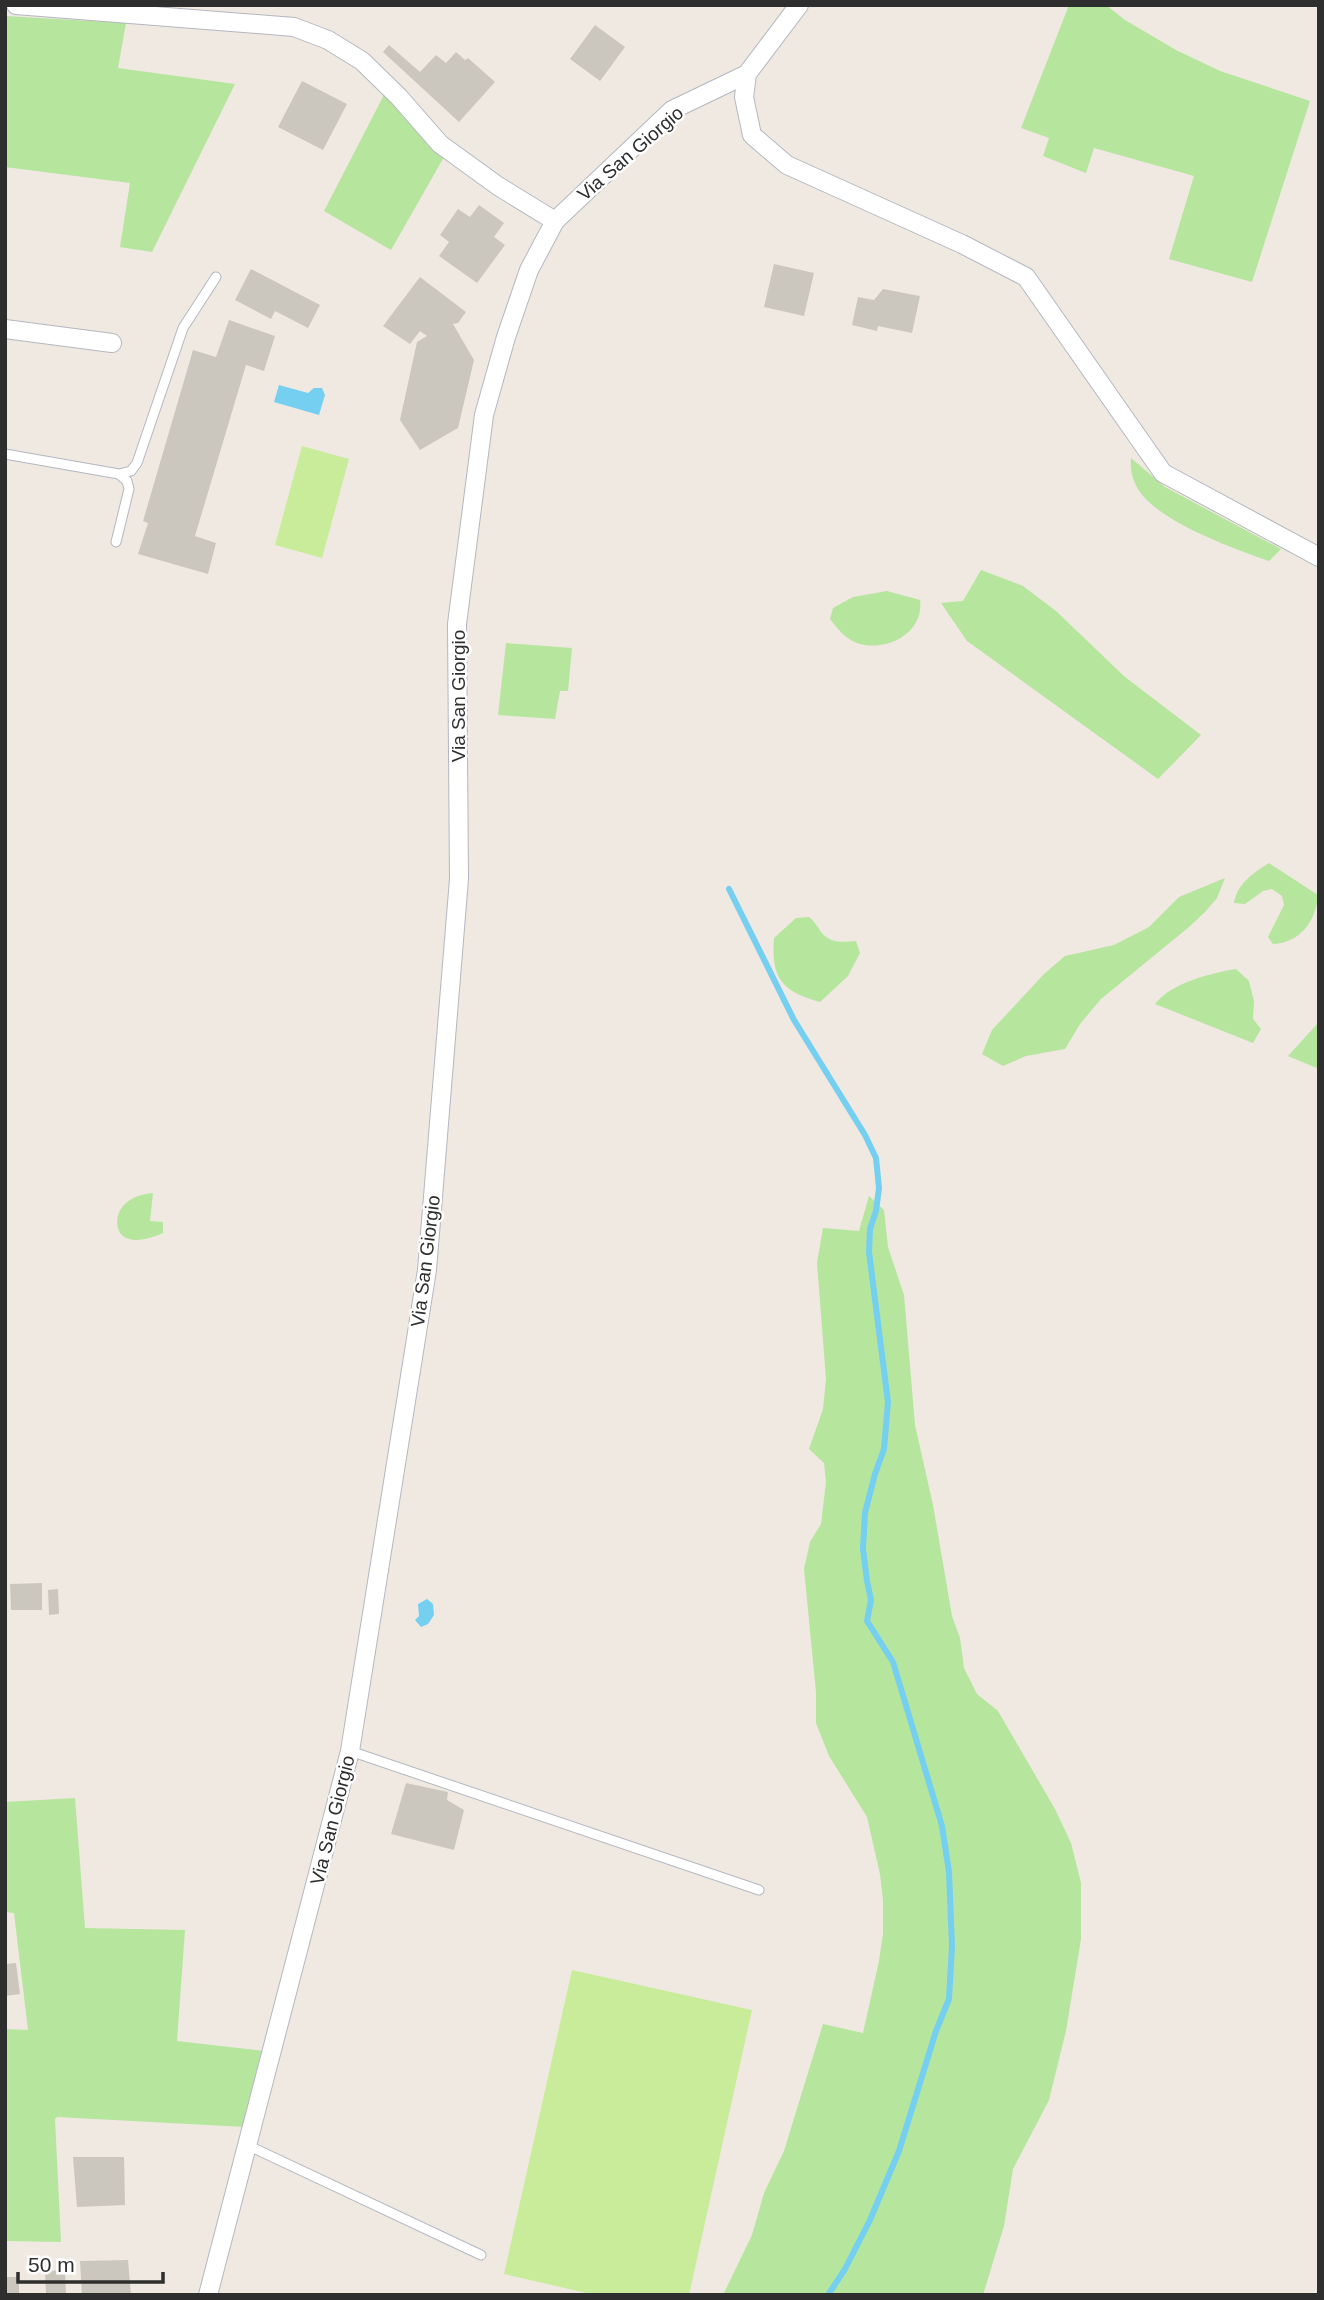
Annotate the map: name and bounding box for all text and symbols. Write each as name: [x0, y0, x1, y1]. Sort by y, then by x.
street label: Via San Giorgio: [573, 102, 687, 205]
street label: Via San Giorgio: [448, 630, 469, 762]
street label: Via San Giorgio: [407, 1194, 444, 1328]
street label: Via San Giorgio: [306, 1753, 359, 1887]
scale bar: [18, 2240, 163, 2284]
text: 50 m: [28, 2253, 75, 2276]

